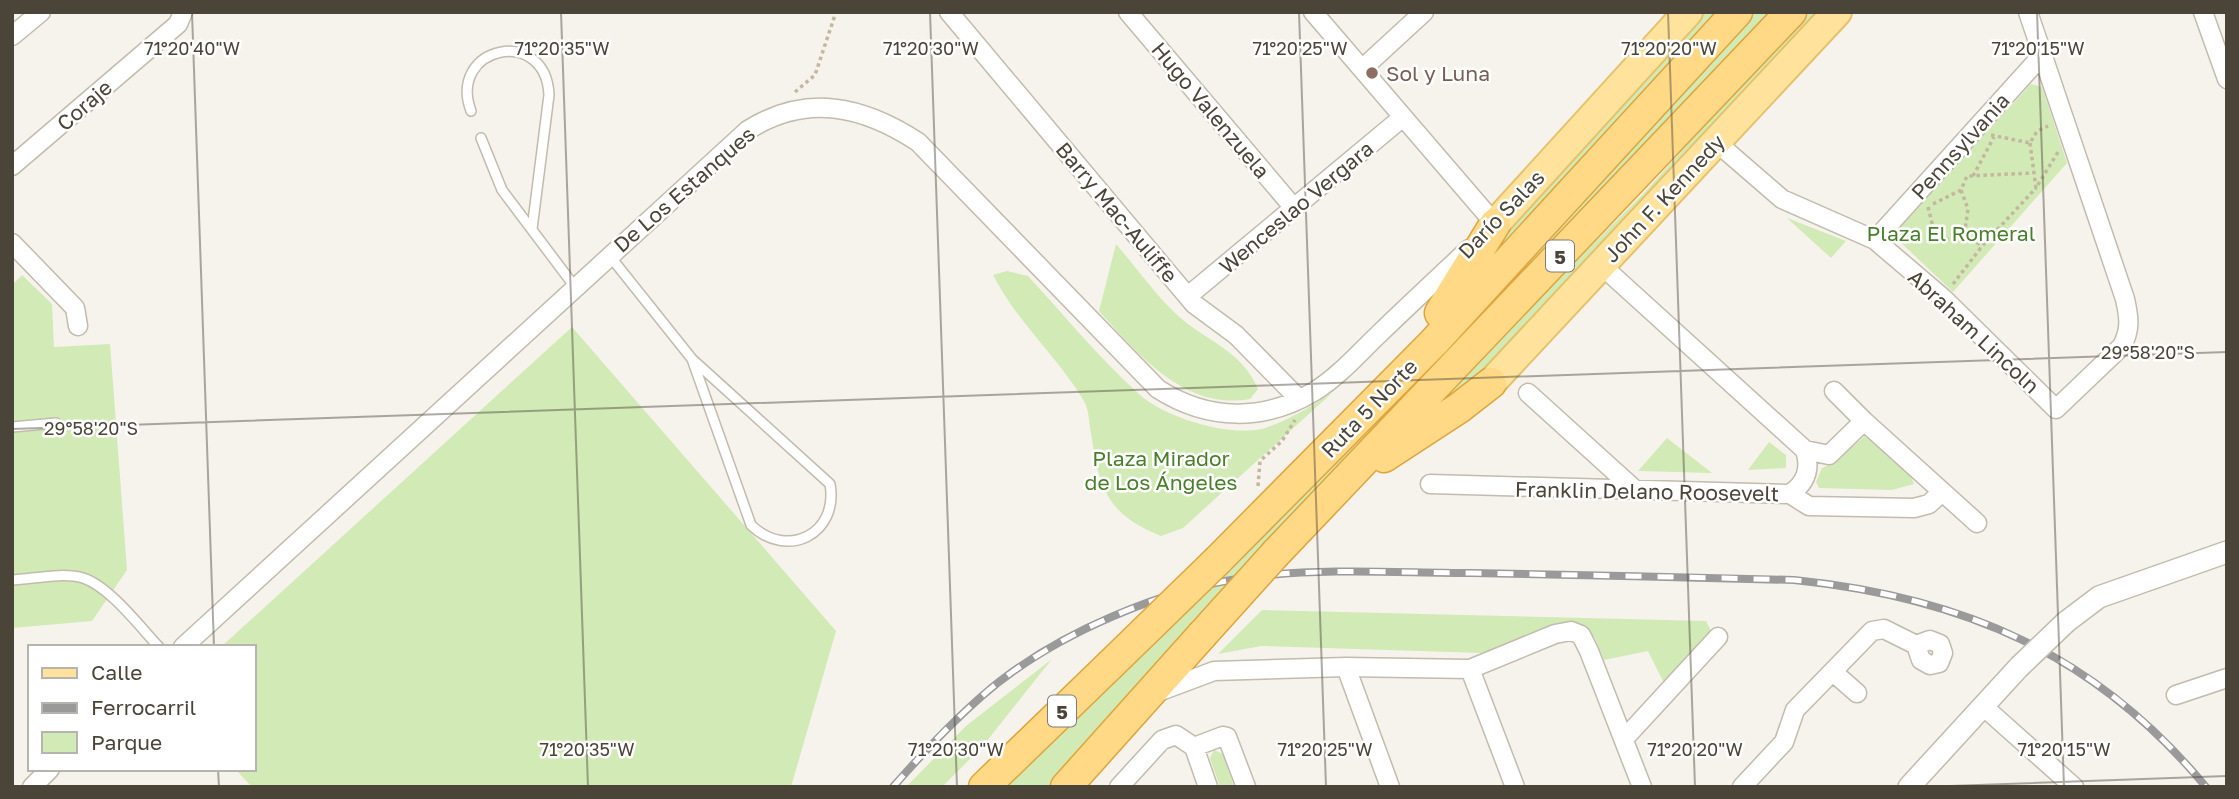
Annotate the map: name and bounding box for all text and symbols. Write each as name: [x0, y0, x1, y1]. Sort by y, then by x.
text: 71°20'40"W: [144, 37, 240, 59]
text: 71°20'35"W: [514, 37, 610, 59]
text: 71°20'30"W: [883, 37, 979, 59]
street label: Hugo Valenzuela: [1146, 37, 1276, 183]
text: 71°20'25"W: [1253, 37, 1347, 59]
text: 71°20'20"W: [1621, 37, 1717, 59]
text: 71°20'15"W: [1991, 37, 2085, 59]
place label: Sol y Luna: [1386, 60, 1490, 86]
marker: Sol y Luna: [1364, 65, 1380, 81]
street label: Coraje: [51, 74, 117, 136]
street label: Pennsylvania: [1905, 87, 2015, 205]
street label: De Los Estanques: [608, 120, 760, 258]
street label: John F. Kennedy: [1598, 128, 1730, 267]
street label: Wenceslao Vergara: [1214, 135, 1378, 279]
street label: Barry Mac-Auliffe: [1051, 136, 1183, 288]
street label: Darío Salas: [1452, 164, 1550, 264]
park label: Plaza El Romeral: [1867, 220, 2035, 246]
road number: 5: [1546, 240, 1574, 272]
street label: Abraham Lincoln: [1903, 264, 2045, 398]
text: 29°58'20"S: [2101, 341, 2195, 363]
street label: Ruta 5 Norte: [1315, 353, 1423, 463]
text: 29°58'20"S: [44, 417, 138, 439]
park label: Plaza Mirador de Los Ángeles: [1085, 445, 1237, 495]
street label: Franklin Delano Roosevelt: [1515, 476, 1779, 506]
legend: [28, 645, 256, 771]
text: Calle: [91, 659, 143, 685]
text: Ferrocarril: [91, 694, 196, 720]
road number: 5: [1048, 696, 1076, 726]
text: Parque: [91, 729, 162, 755]
text: 71°20'35"W: [539, 738, 635, 760]
text: 71°20'30"W: [908, 738, 1004, 760]
text: 71°20'25"W: [1278, 738, 1372, 760]
text: 71°20'20"W: [1647, 738, 1743, 760]
text: 71°20'15"W: [2017, 738, 2111, 760]

